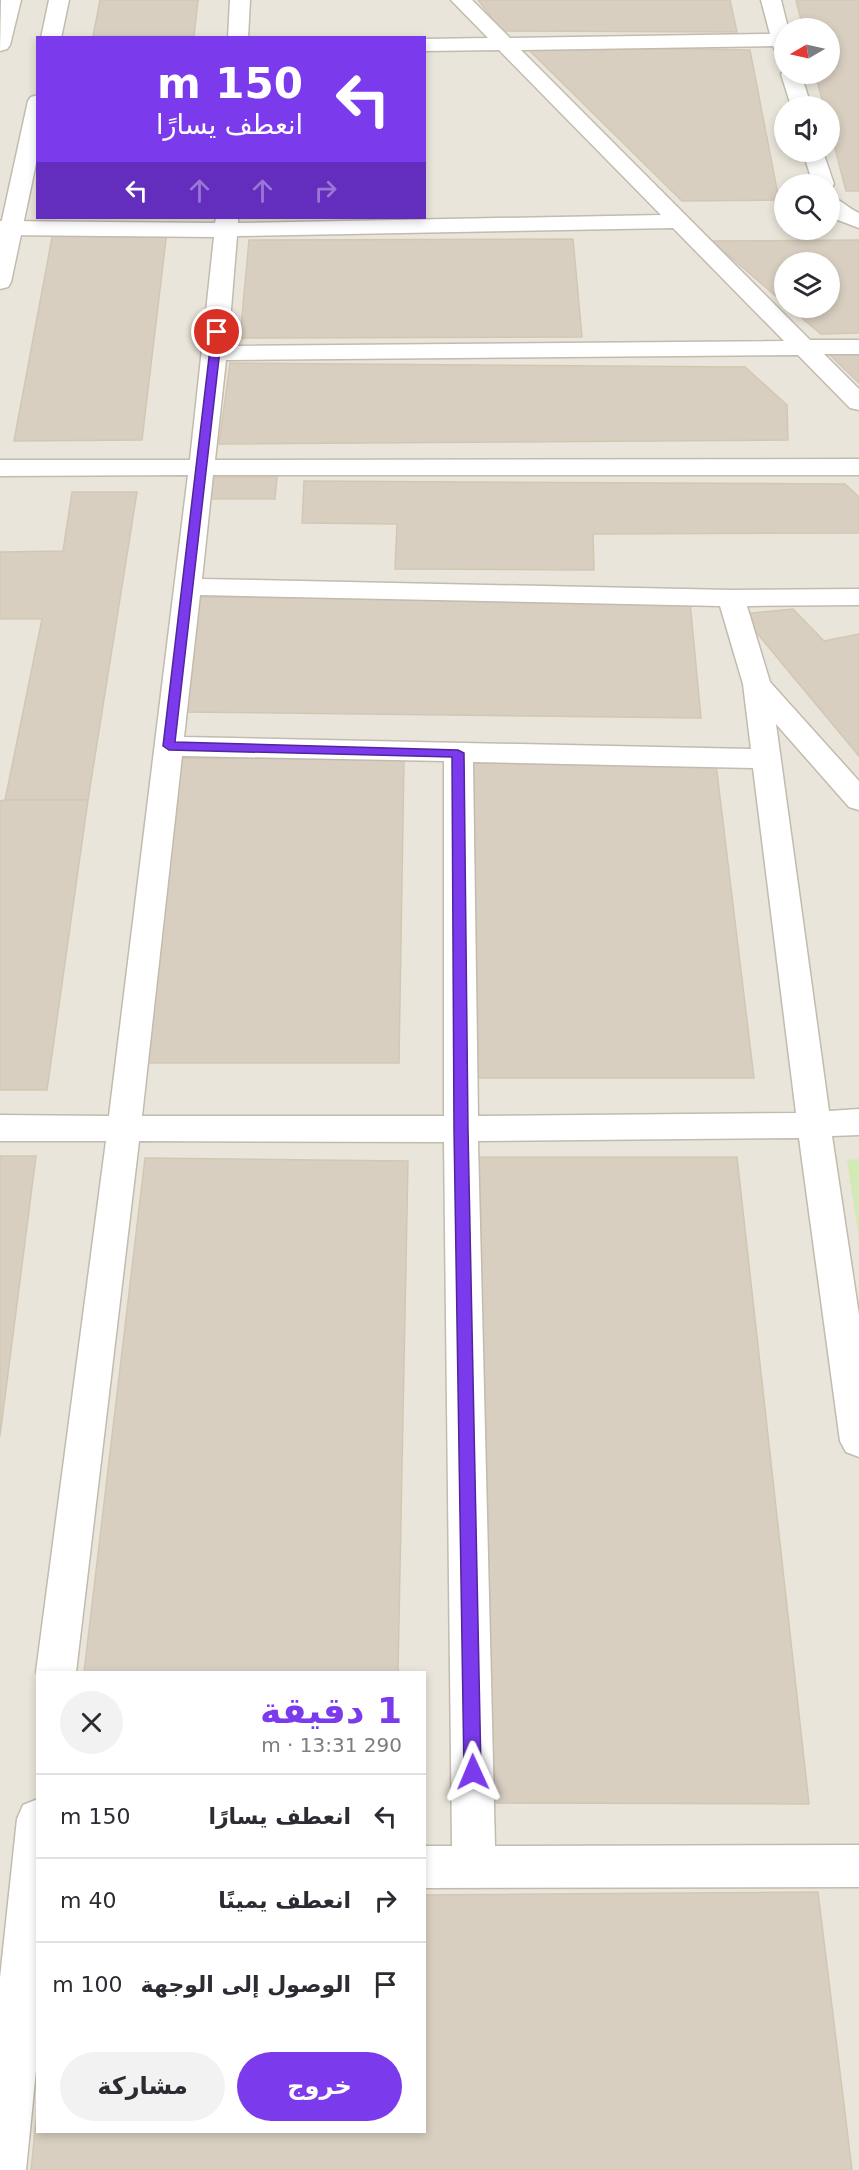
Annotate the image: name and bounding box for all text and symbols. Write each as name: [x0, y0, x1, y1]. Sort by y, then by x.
north arrow: [774, 18, 840, 84]
map controls: [774, 18, 840, 318]
text: 150 m: [157, 59, 303, 108]
icon: left: [324, 60, 402, 138]
button: sound: [774, 96, 840, 162]
text: انعطف يسارًا: [156, 109, 303, 140]
icon: left: [120, 174, 153, 207]
icon: ahead: [183, 174, 216, 207]
icon: ahead: [246, 174, 279, 207]
icon: right: [309, 174, 342, 207]
button: search: [774, 174, 840, 240]
button: layers: [774, 252, 840, 318]
pin: [191, 306, 242, 357]
icon: arrive: [200, 315, 233, 348]
text: 1 دقيقة: [260, 1690, 402, 1731]
button: close: [60, 1691, 123, 1754]
text: 290 m · 13:31: [261, 1733, 402, 1757]
position arrow: [441, 1740, 505, 1804]
icon: left: [369, 1800, 402, 1833]
text: 150 m: [60, 1804, 130, 1829]
text: انعطف يسارًا: [208, 1804, 351, 1829]
icon: right: [369, 1884, 402, 1917]
text: 40 m: [60, 1888, 116, 1913]
text: انعطف يمينًا: [218, 1888, 351, 1913]
icon: arrive: [369, 1968, 402, 2001]
text: 100 m: [52, 1972, 123, 1997]
text: الوصول إلى الوجهة: [141, 1972, 351, 1997]
button: مشاركة: [60, 2052, 225, 2121]
button: خروج: [237, 2052, 402, 2121]

